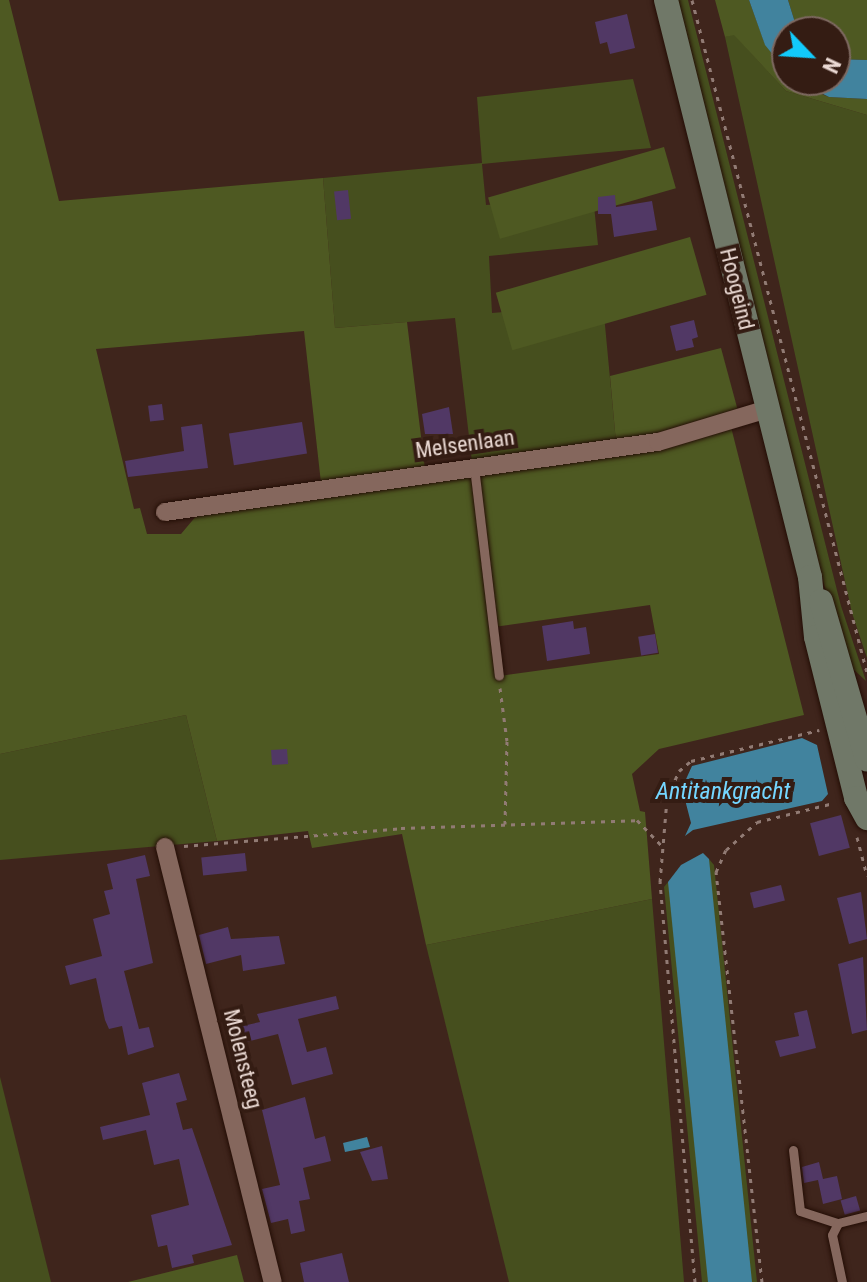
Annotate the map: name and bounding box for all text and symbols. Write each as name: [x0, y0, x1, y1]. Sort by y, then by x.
north arrow: [771, 16, 851, 96]
text: N: [817, 54, 846, 77]
street label: Hoogeind: [714, 245, 760, 333]
street label: Melsenlaan: [414, 424, 516, 464]
water label: Antitankgracht: [656, 778, 790, 806]
street label: Molensteeg: [218, 1006, 268, 1112]

